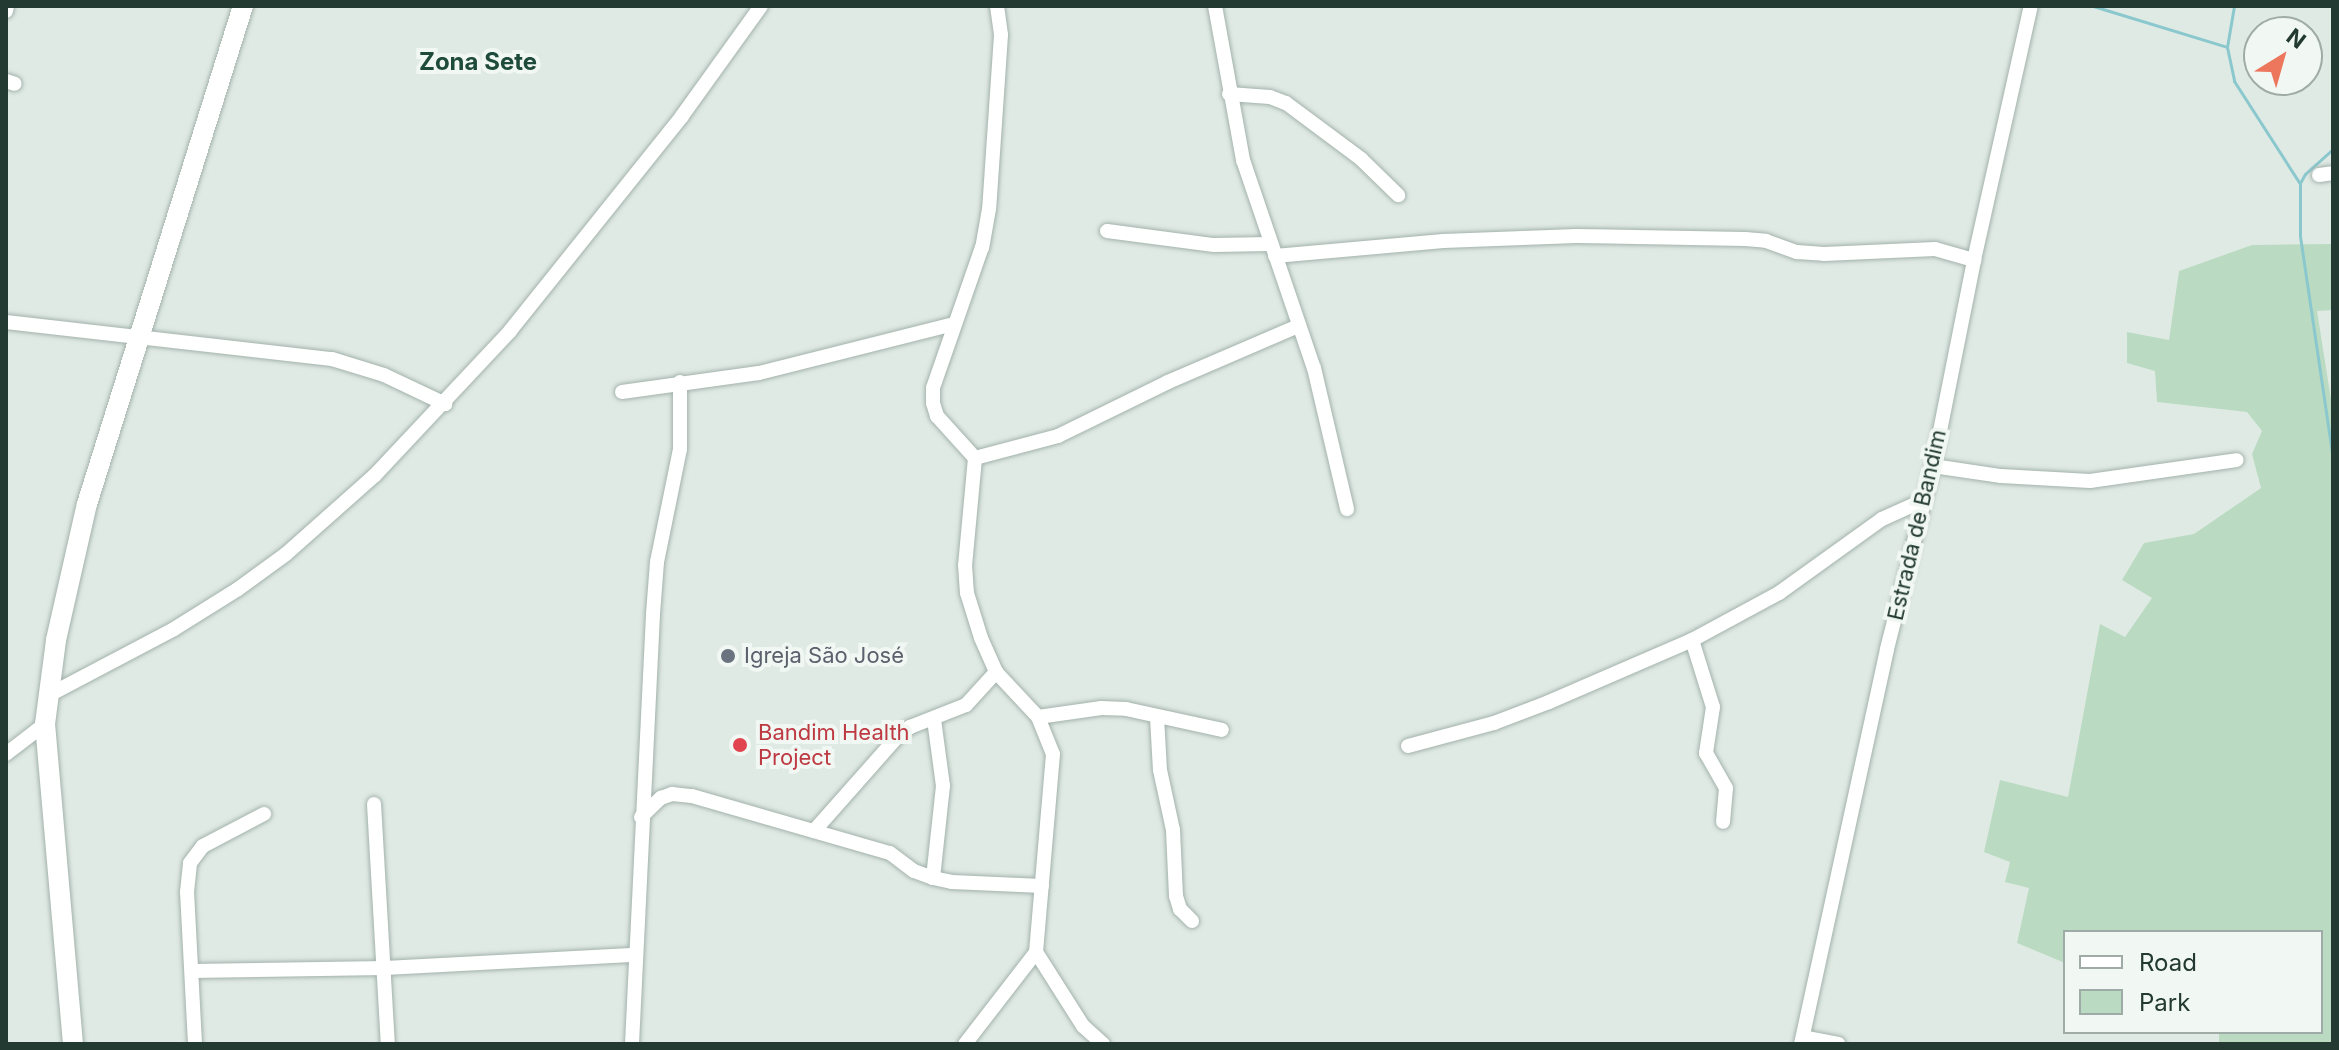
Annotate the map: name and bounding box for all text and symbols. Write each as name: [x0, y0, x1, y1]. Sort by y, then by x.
north arrow: [2243, 16, 2323, 96]
text: N: [2282, 23, 2311, 54]
district label: Zona Sete: [419, 48, 537, 76]
street label: Estrada de Bandim: [1882, 427, 1952, 623]
place label: Igreja São José: [744, 643, 904, 669]
marker: Igreja São José: [719, 647, 737, 665]
place label: Bandim Health Project: [758, 719, 910, 770]
marker: Bandim Health Project: [729, 734, 751, 756]
legend: [2063, 930, 2323, 1034]
text: Road: [2139, 948, 2197, 977]
text: Park: [2139, 988, 2190, 1017]

